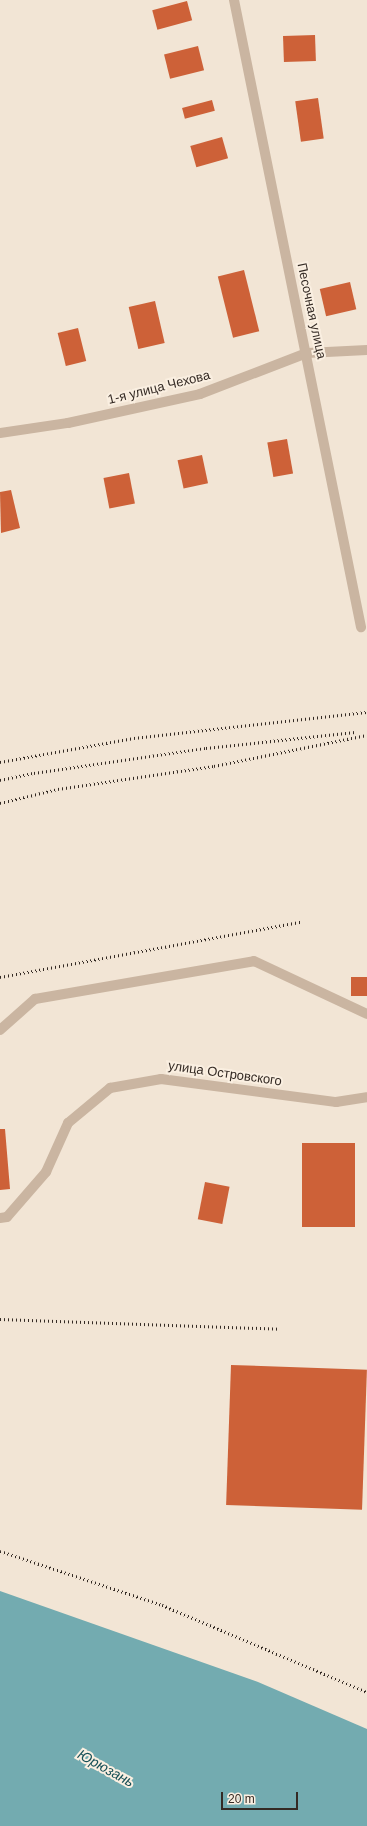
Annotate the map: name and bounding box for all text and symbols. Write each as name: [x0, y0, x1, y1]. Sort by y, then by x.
street label: Песочная улица: [293, 262, 329, 360]
street label: 1-я улица Чехова: [106, 368, 212, 408]
street label: улица Островского: [167, 1058, 283, 1090]
water label: Юрюзань: [75, 1746, 137, 1790]
scale bar: [223, 1784, 300, 1810]
text: 20 m: [228, 1792, 255, 1806]

